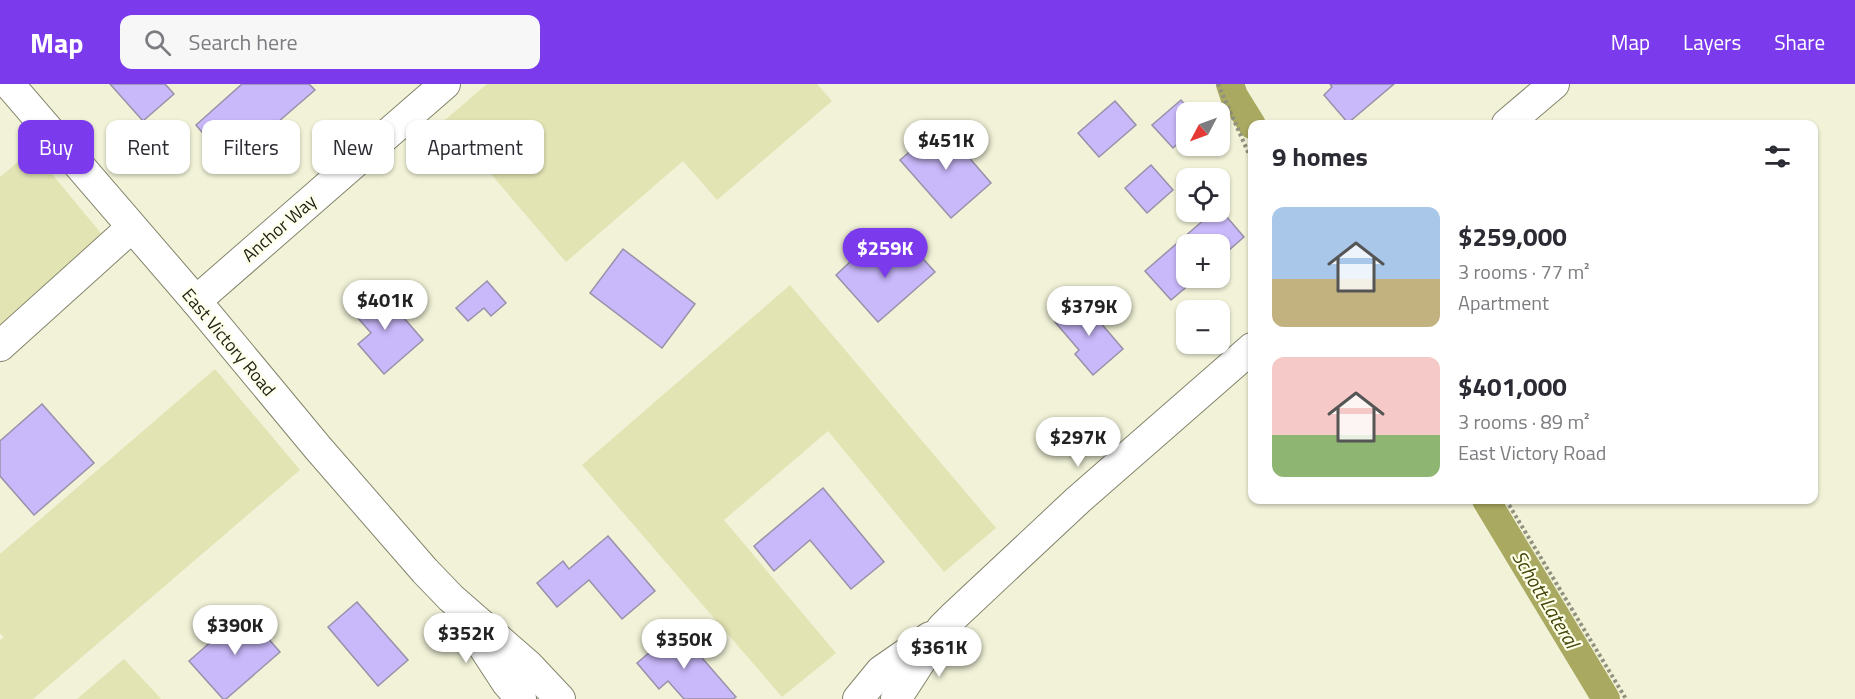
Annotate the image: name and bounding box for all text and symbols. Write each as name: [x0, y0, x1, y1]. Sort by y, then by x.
search box: [120, 15, 540, 69]
text: Map: [30, 21, 84, 64]
text: Search here: [189, 25, 298, 59]
icon: search: [141, 26, 174, 59]
text: Map: [1611, 26, 1650, 58]
text: Layers: [1683, 26, 1741, 58]
text: Share: [1774, 26, 1825, 58]
north arrow: [1176, 102, 1230, 156]
map controls: [1176, 102, 1230, 354]
chip: Buy: [18, 120, 94, 174]
chip: Rent: [106, 120, 190, 174]
chip: Filters: [202, 120, 300, 174]
chip: New: [312, 120, 394, 174]
chip: Apartment: [406, 120, 544, 174]
pin: $451K: [904, 120, 988, 171]
text: $451K: [918, 124, 974, 155]
text: 9 homes: [1272, 137, 1368, 176]
icon: filters: [1761, 140, 1794, 173]
button: locate: [1176, 168, 1230, 222]
street label: Anchor Way: [236, 188, 322, 268]
text: $259,000: [1458, 217, 1567, 256]
pin: $259K: [843, 228, 927, 279]
icon: home: [1320, 231, 1392, 303]
text: $259K: [857, 232, 913, 263]
button: +: [1176, 234, 1230, 288]
text: 3 rooms · 77 m²: [1458, 256, 1590, 287]
pin: $401K: [343, 280, 427, 331]
street label: East Victory Road: [176, 282, 282, 402]
text: $401K: [357, 284, 413, 315]
pin: $379K: [1047, 286, 1131, 337]
text: Apartment: [1458, 287, 1549, 318]
text: $379K: [1061, 290, 1117, 321]
button: −: [1176, 300, 1230, 354]
text: $401,000: [1458, 367, 1567, 406]
icon: home: [1320, 381, 1392, 453]
text: 3 rooms · 89 m²: [1458, 406, 1590, 437]
pin: $297K: [1036, 417, 1120, 468]
text: $297K: [1050, 421, 1106, 452]
text: East Victory Road: [1458, 437, 1606, 468]
water label: Schott Lateral: [1505, 544, 1589, 656]
pin: $390K: [193, 605, 277, 656]
text: $390K: [207, 609, 263, 640]
pin: $352K: [424, 613, 508, 664]
text: $352K: [438, 617, 494, 648]
pin: $350K: [642, 619, 726, 670]
text: $350K: [656, 623, 712, 654]
pin: $361K: [897, 627, 981, 678]
text: $361K: [911, 631, 967, 662]

